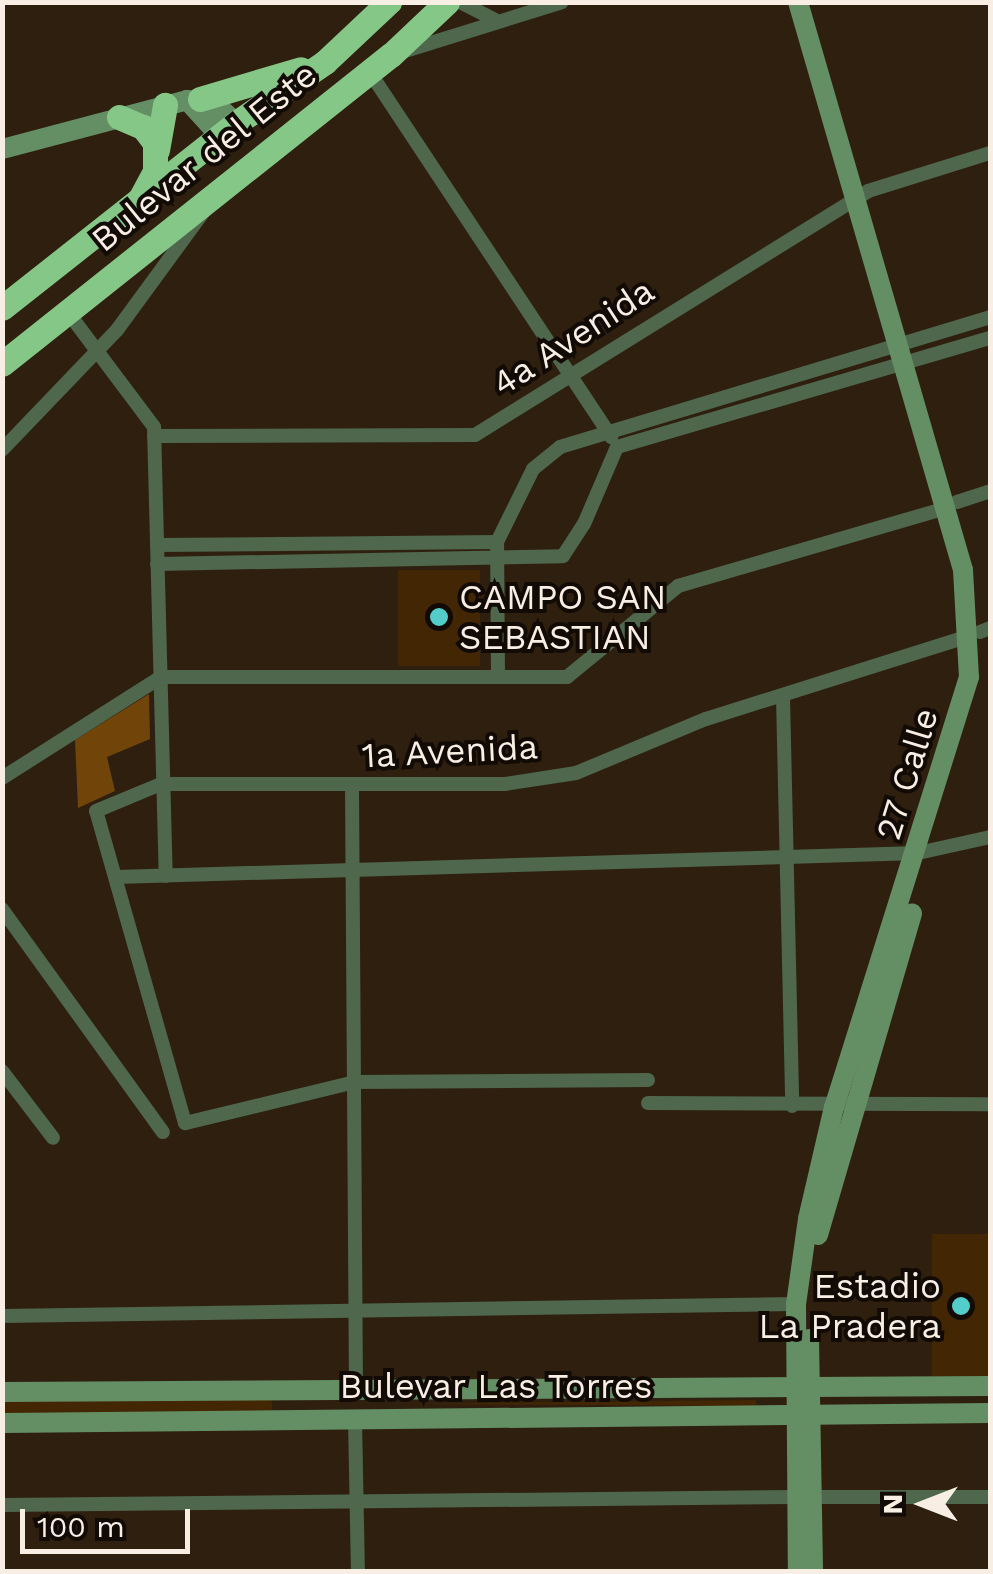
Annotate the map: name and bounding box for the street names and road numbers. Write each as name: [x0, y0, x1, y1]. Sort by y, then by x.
street label: Bulevar del Este: [82, 53, 326, 261]
street label: 4a Avenida: [483, 269, 663, 405]
street label: 27 Calle: [867, 702, 947, 846]
street label: 1a Avenida: [360, 725, 540, 777]
street label: Bulevar Las Torres: [339, 1365, 653, 1407]

